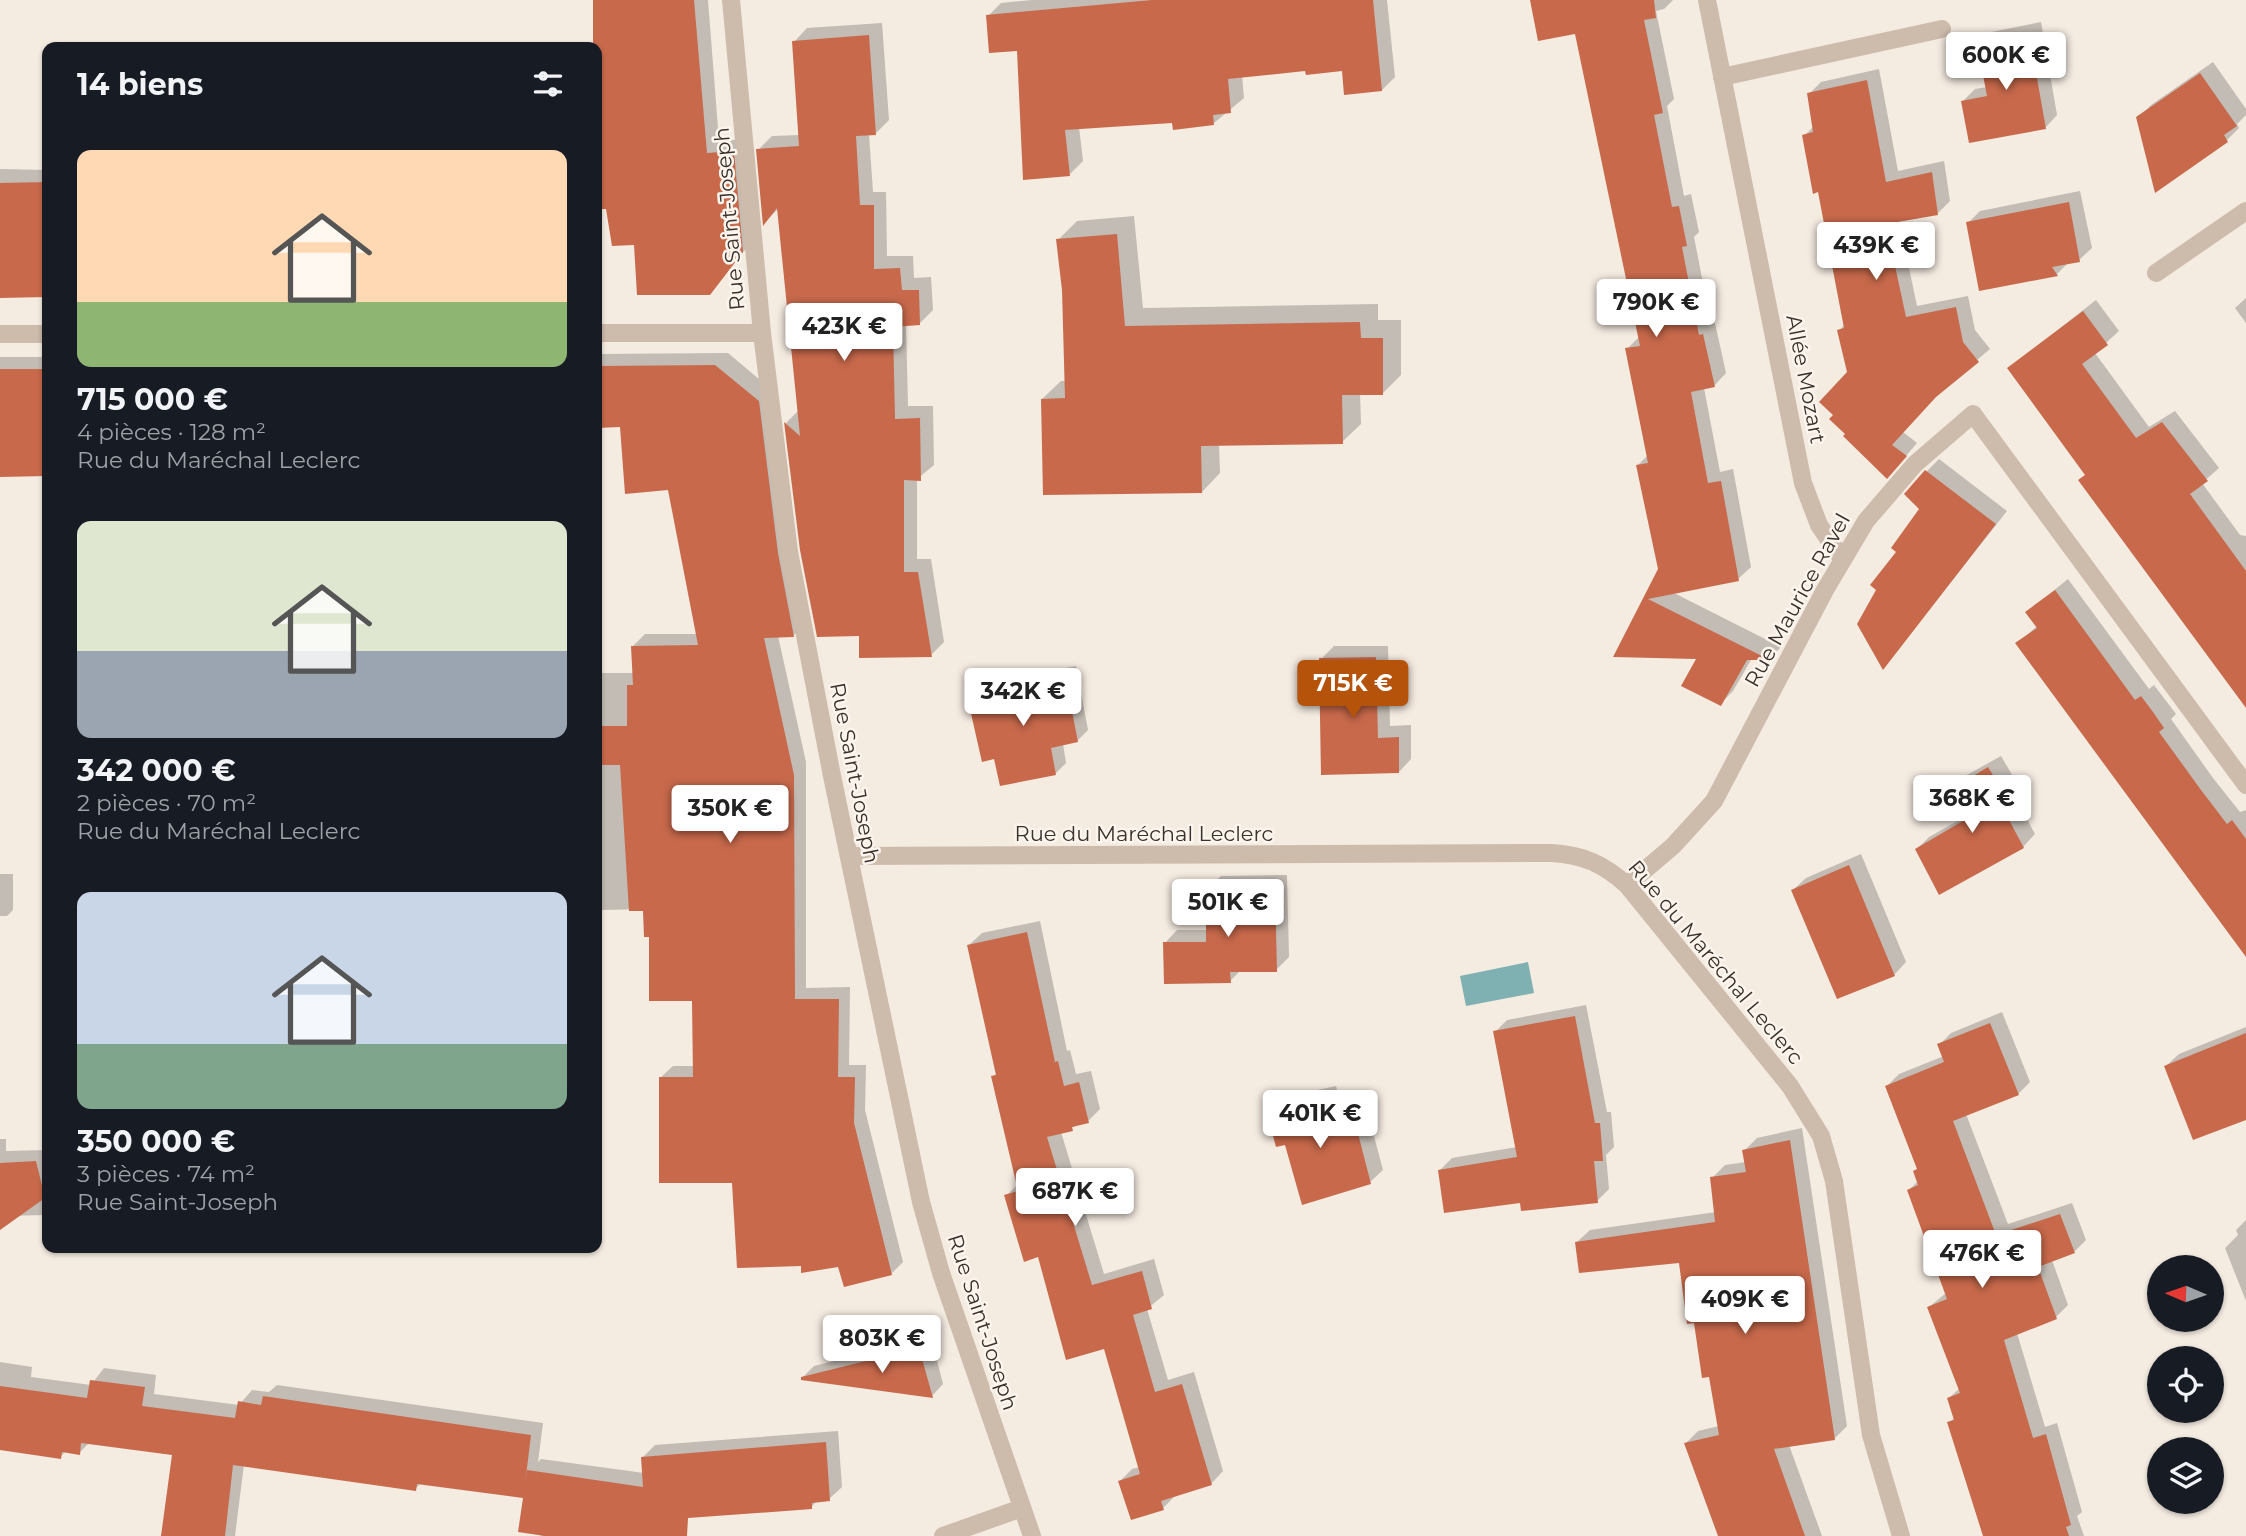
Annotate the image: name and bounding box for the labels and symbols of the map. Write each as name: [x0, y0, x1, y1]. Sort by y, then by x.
pin: 600K €: [1949, 32, 2063, 92]
street label: Rue Saint-Joseph: [709, 126, 749, 312]
pin: 439K €: [1819, 222, 1933, 282]
pin: 790K €: [1599, 280, 1713, 339]
pin: 423K €: [787, 304, 901, 363]
street label: Allée Mozart: [1781, 312, 1831, 446]
street label: Rue Maurice Ravel: [1739, 509, 1855, 691]
pin: 715K €: [1296, 660, 1410, 720]
pin: 342K €: [966, 668, 1080, 728]
street label: Rue Saint-Joseph: [825, 680, 885, 866]
pin: 368K €: [1915, 776, 2029, 835]
pin: 350K €: [673, 786, 787, 845]
street label: Rue du Maréchal Leclerc: [1015, 821, 1273, 846]
street label: Rue du Maréchal Leclerc: [1623, 855, 1809, 1069]
pin: 501K €: [1171, 880, 1285, 939]
pin: 401K €: [1263, 1090, 1377, 1150]
pin: 687K €: [1018, 1168, 1132, 1228]
pin: 476K €: [1925, 1230, 2039, 1290]
street label: Rue Saint-Joseph: [943, 1231, 1023, 1413]
north arrow: [2147, 1255, 2224, 1332]
pin: 409K €: [1688, 1276, 1802, 1336]
pin: 803K €: [825, 1316, 939, 1375]

